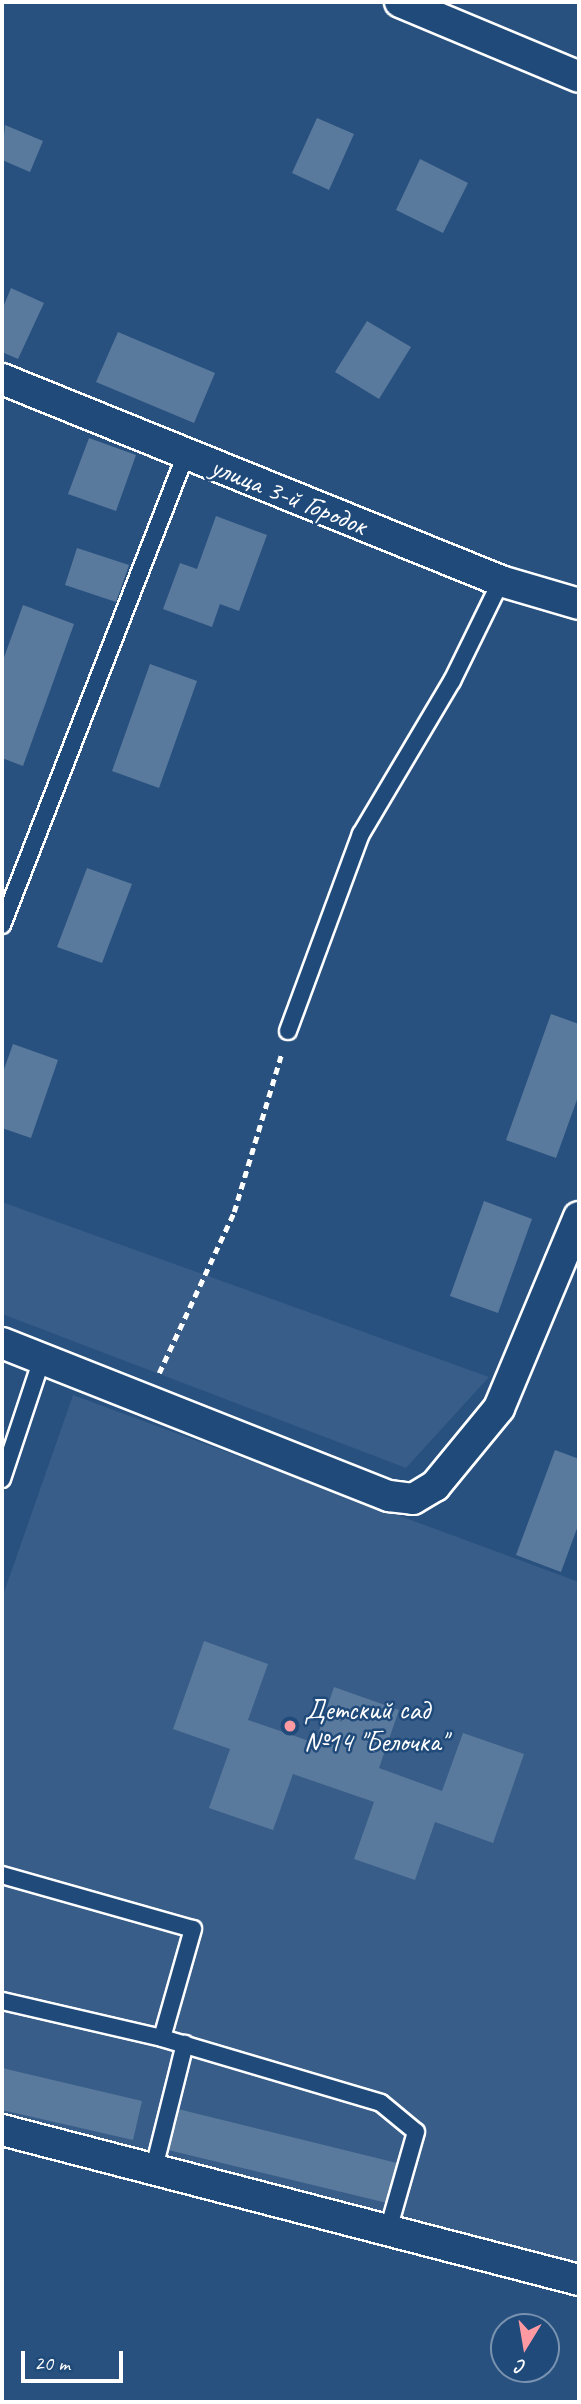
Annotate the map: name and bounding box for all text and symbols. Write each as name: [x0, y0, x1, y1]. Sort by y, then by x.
street label: улица 3-й Городок: [206, 449, 372, 543]
place label: Детский сад №14 "Белочка": [304, 1693, 447, 1759]
marker: Детский сад №14 "Белочка": [282, 1718, 298, 1734]
north arrow: [490, 2313, 560, 2383]
scale bar: [24, 2338, 126, 2382]
text: 20 m: [34, 2350, 70, 2376]
text: С: [514, 2354, 528, 2379]

